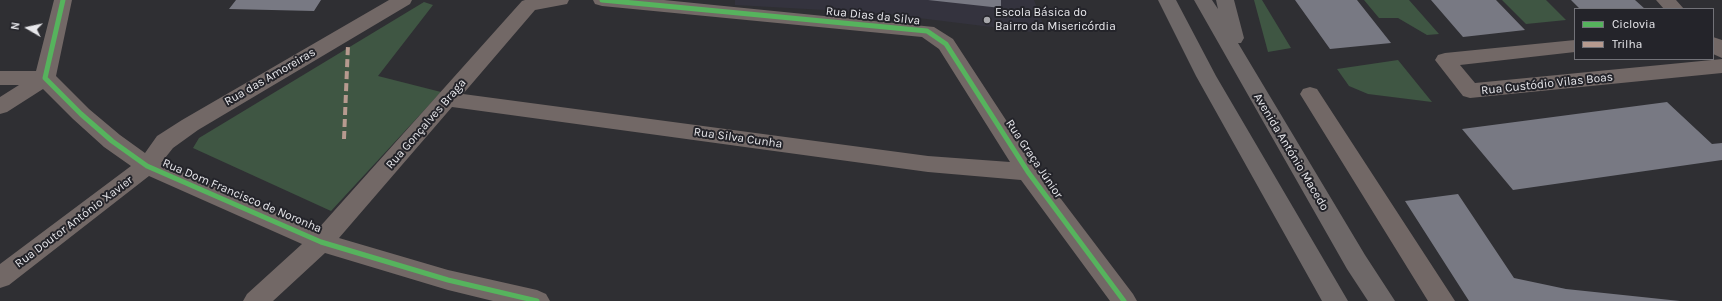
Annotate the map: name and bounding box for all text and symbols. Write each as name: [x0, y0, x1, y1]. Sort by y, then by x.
street label: Rua Dias da Silva: [825, 4, 921, 28]
place label: Escola Básica do Bairro da Misericórdia: [995, 6, 1116, 34]
north arrow: [8, 8, 48, 48]
legend: [1574, 8, 1714, 60]
marker: Escola Básica do Bairro da Misericórdia: [982, 15, 992, 25]
text: Ciclovia: [1612, 17, 1655, 31]
text: N: [9, 21, 23, 31]
text: Trilha: [1612, 37, 1642, 51]
street label: Rua das Amoreiras: [222, 45, 318, 109]
street label: Rua Custódio Vilas Boas: [1480, 70, 1614, 98]
street label: Rua Gonçalves Braga: [383, 76, 469, 172]
street label: Avenida António Macedo: [1250, 91, 1332, 213]
street label: Rua Graça Júnior: [1002, 117, 1066, 201]
street label: Rua Silva Cunha: [693, 125, 783, 151]
street label: Rua Dom Francisco de Noronha: [160, 156, 324, 236]
street label: Rua Doutor António Xavier: [12, 173, 136, 271]

